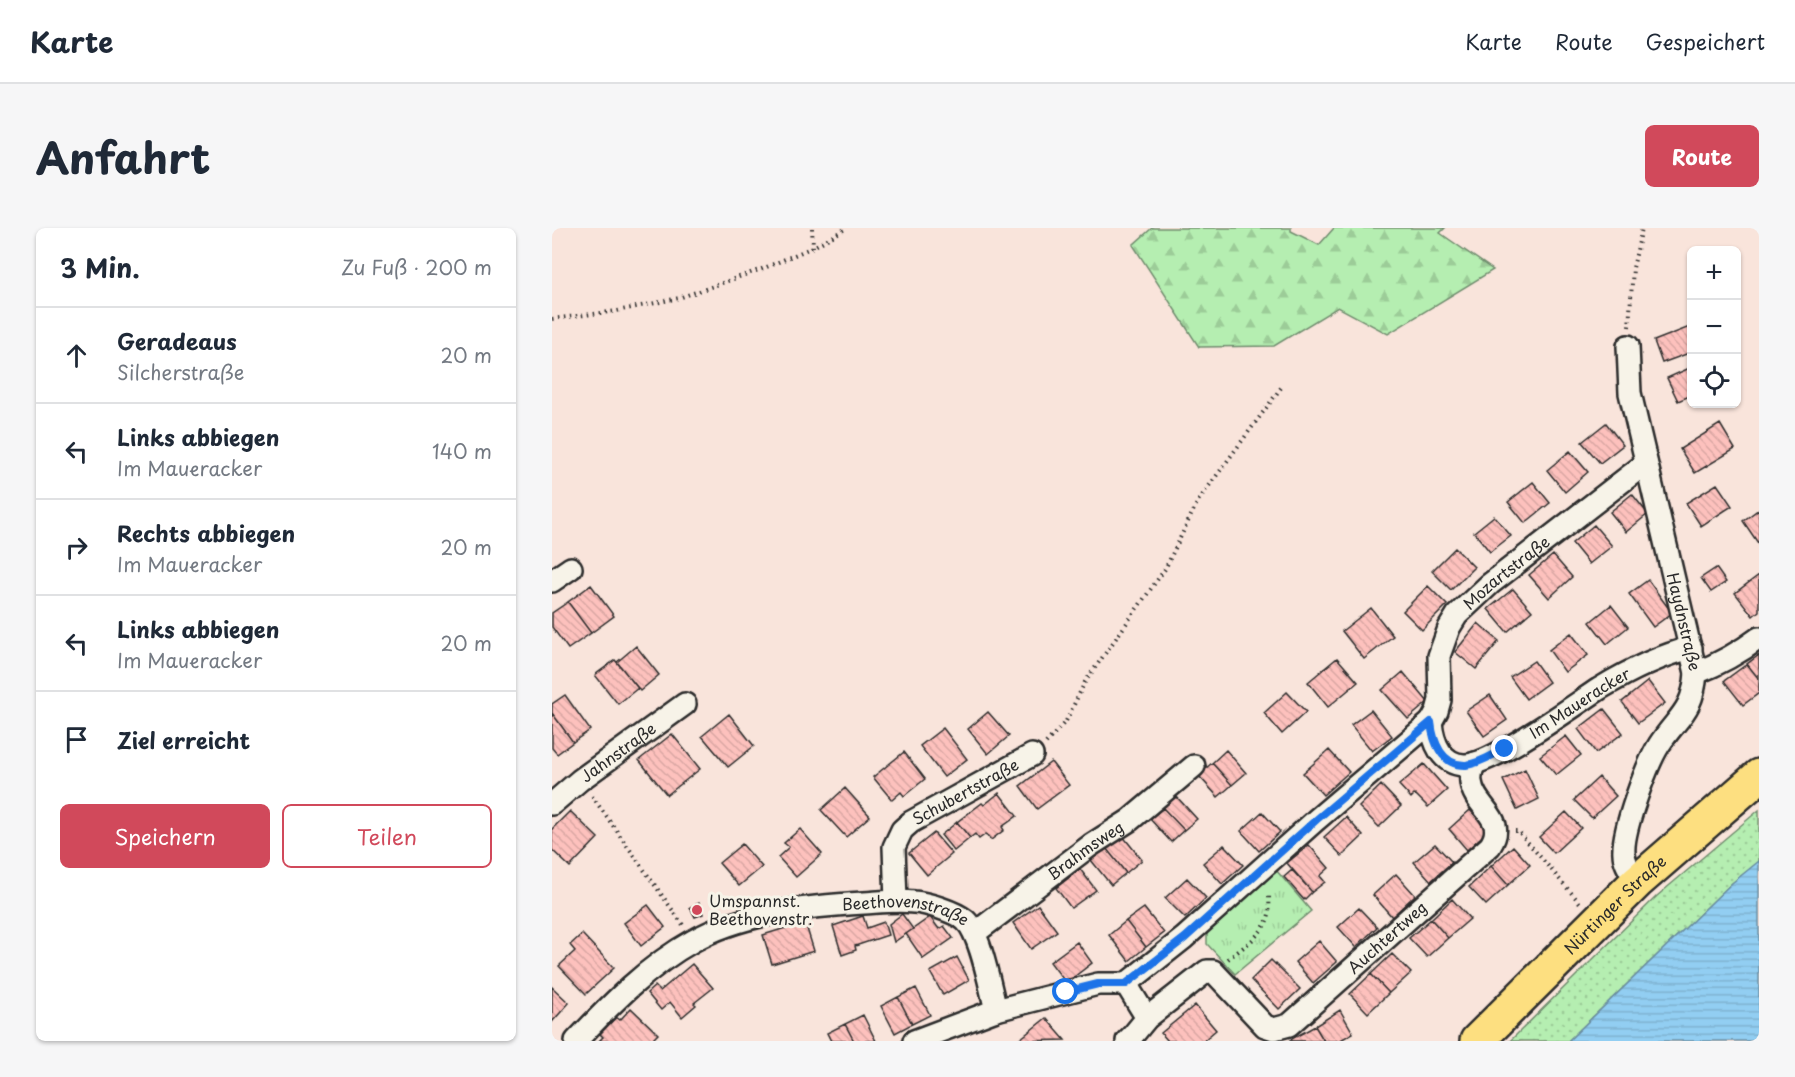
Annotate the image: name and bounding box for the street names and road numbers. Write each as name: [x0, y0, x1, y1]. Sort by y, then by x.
street label: Mozartstraße: [1457, 529, 1554, 615]
street label: Haydnstraße: [1662, 570, 1708, 673]
street label: Im Maueracker: [1524, 660, 1634, 744]
street label: Jahnstraße: [575, 716, 660, 787]
street label: Schubertstraße: [907, 752, 1023, 830]
street label: Brahmsweg: [1042, 814, 1128, 885]
street label: Nürtinger Straße: [1558, 849, 1671, 959]
street label: Beethovenstraße: [841, 888, 975, 931]
street label: Auchtertweg: [1342, 895, 1432, 979]

